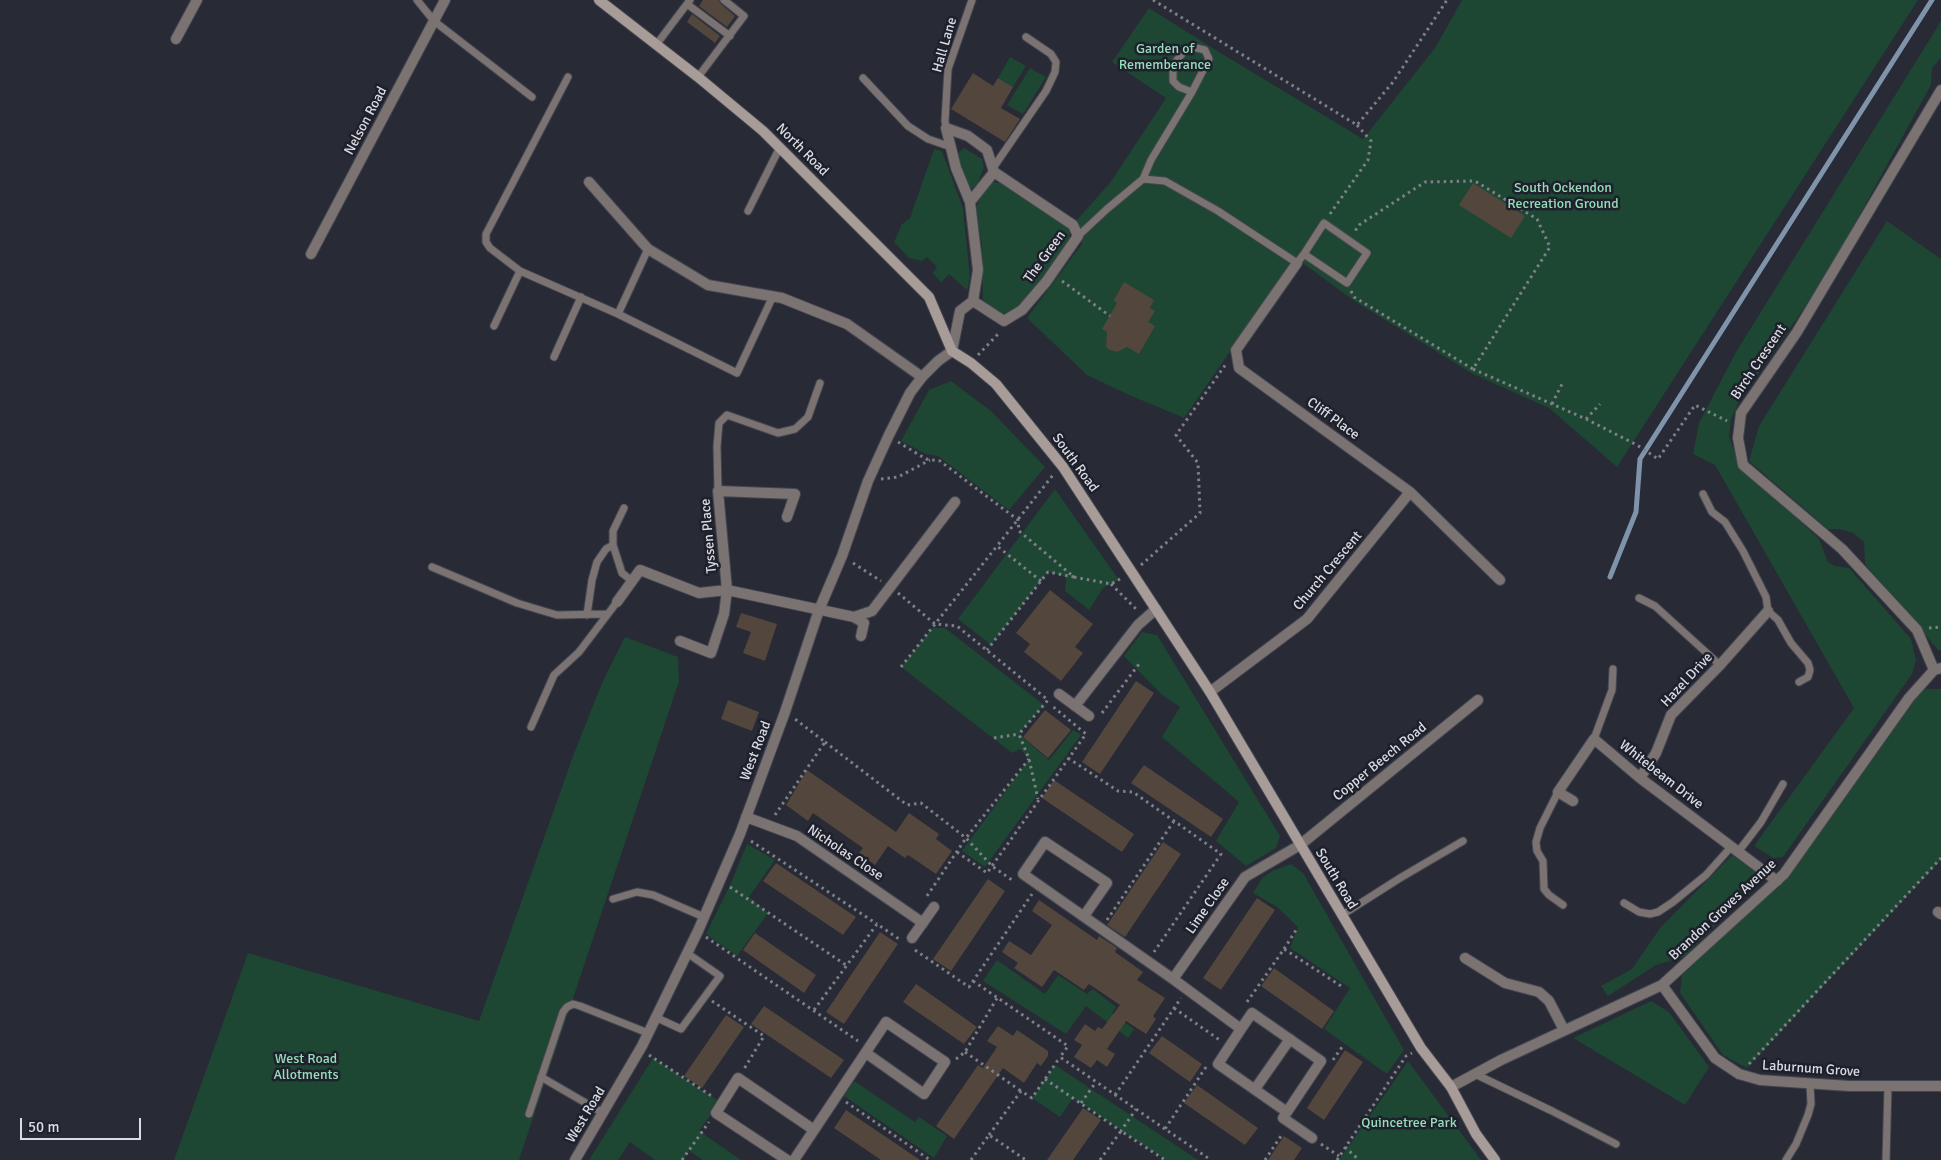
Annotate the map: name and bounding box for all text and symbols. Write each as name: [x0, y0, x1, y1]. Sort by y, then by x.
street label: Hall Lane: [929, 15, 961, 75]
park label: Garden of Rememberance: [1119, 41, 1211, 74]
street label: Nelson Road: [341, 84, 391, 158]
street label: North Road: [772, 120, 832, 180]
park label: South Ockendon Recreation Ground: [1507, 180, 1619, 212]
street label: The Green: [1021, 228, 1069, 286]
street label: Birch Crescent: [1728, 321, 1790, 403]
street label: Cliff Place: [1303, 394, 1363, 444]
street label: South Road: [1048, 430, 1102, 496]
street label: Tyssen Place: [697, 498, 721, 574]
street label: Church Crescent: [1290, 528, 1366, 614]
street label: Hazel Drive: [1658, 649, 1716, 711]
street label: West Road: [737, 719, 775, 783]
street label: Copper Beech Road: [1330, 719, 1430, 805]
street label: Whitebeam Drive: [1616, 737, 1706, 813]
street label: Nicholas Close: [804, 821, 886, 885]
street label: South Road: [1311, 845, 1361, 913]
street label: Brandon Groves Avenue: [1666, 856, 1780, 964]
street label: Lime Close: [1183, 875, 1233, 937]
park label: West Road Allotments: [273, 1051, 339, 1084]
street label: Laburnum Grove: [1761, 1057, 1861, 1081]
street label: West Road: [563, 1084, 609, 1146]
scale bar: [22, 1108, 144, 1140]
park label: Quincetree Park: [1361, 1115, 1457, 1131]
text: 50 m: [28, 1118, 59, 1136]

